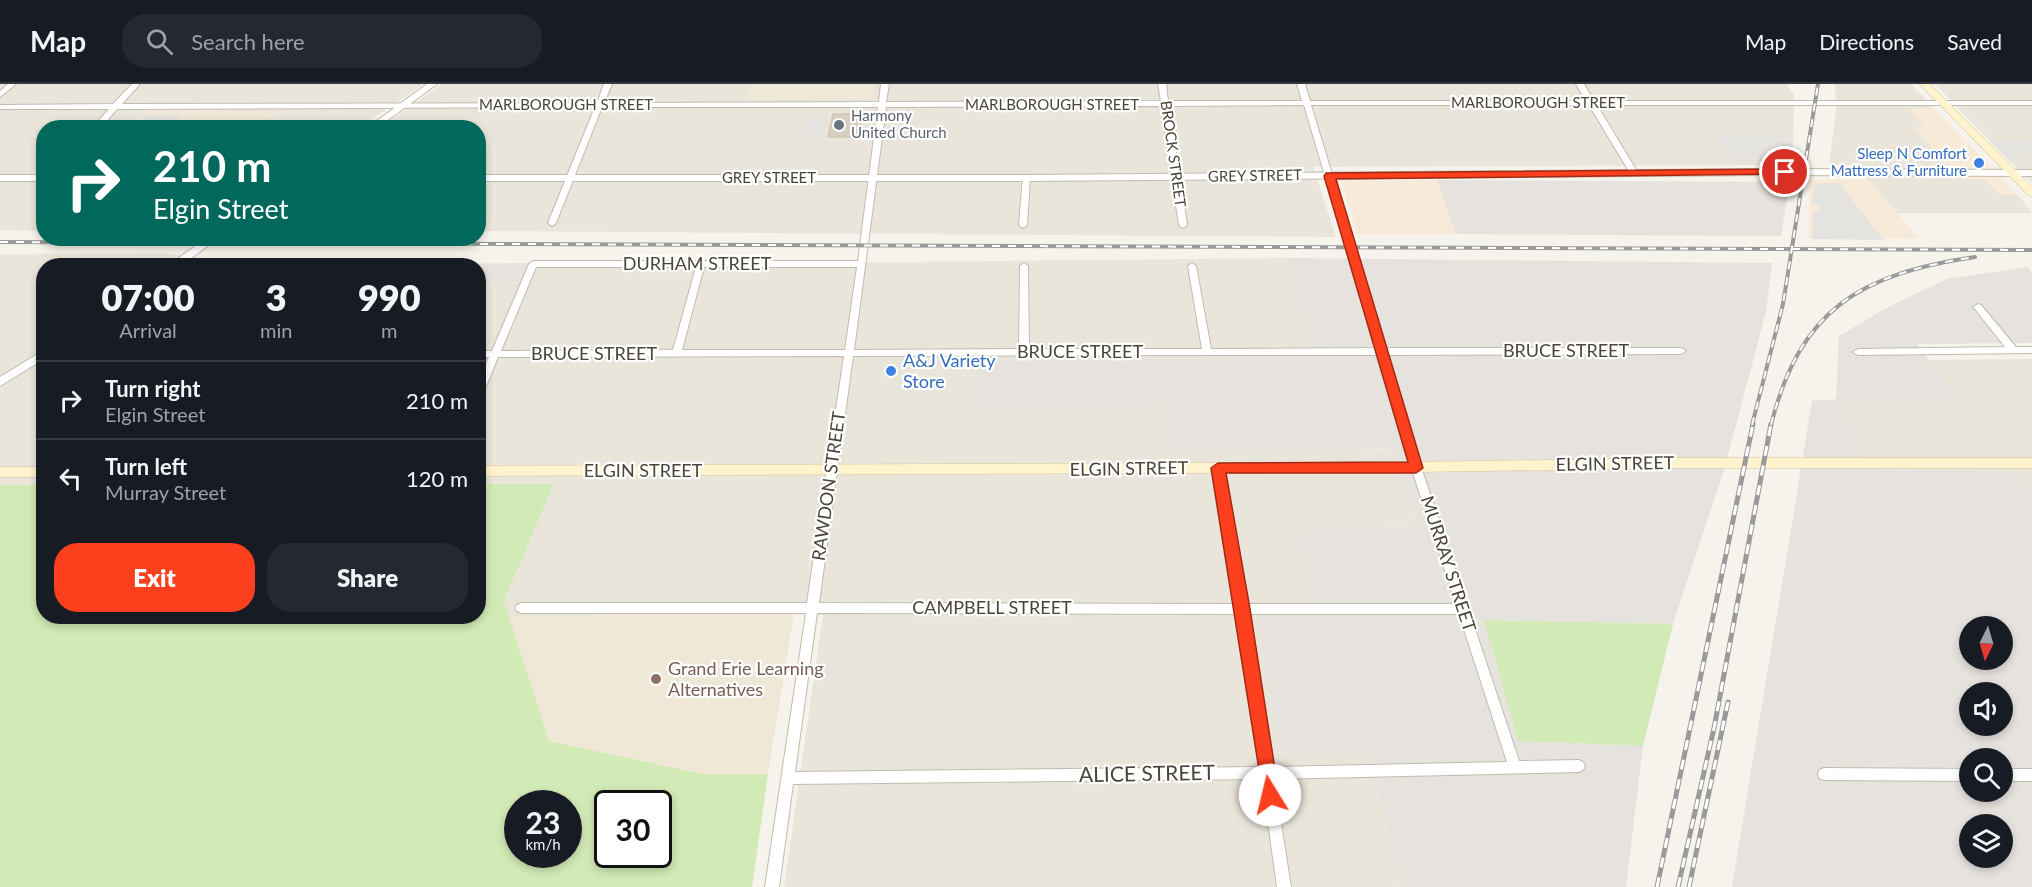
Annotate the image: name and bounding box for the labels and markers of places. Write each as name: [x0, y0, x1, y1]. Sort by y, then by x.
place label: Harmony United Church: [851, 106, 947, 141]
marker: Harmony United Church: [832, 118, 846, 132]
place label: Sleep N Comfort Mattress & Furniture: [1831, 144, 1968, 179]
pin: [1759, 146, 1810, 197]
marker: Sleep N Comfort Mattress & Furniture: [1972, 156, 1986, 170]
place label: A&J Variety Store: [903, 349, 996, 392]
marker: A&J Variety Store: [884, 364, 898, 378]
place label: Grand Erie Learning Alternatives: [668, 657, 824, 700]
marker: Grand Erie Learning Alternatives: [649, 672, 663, 686]

